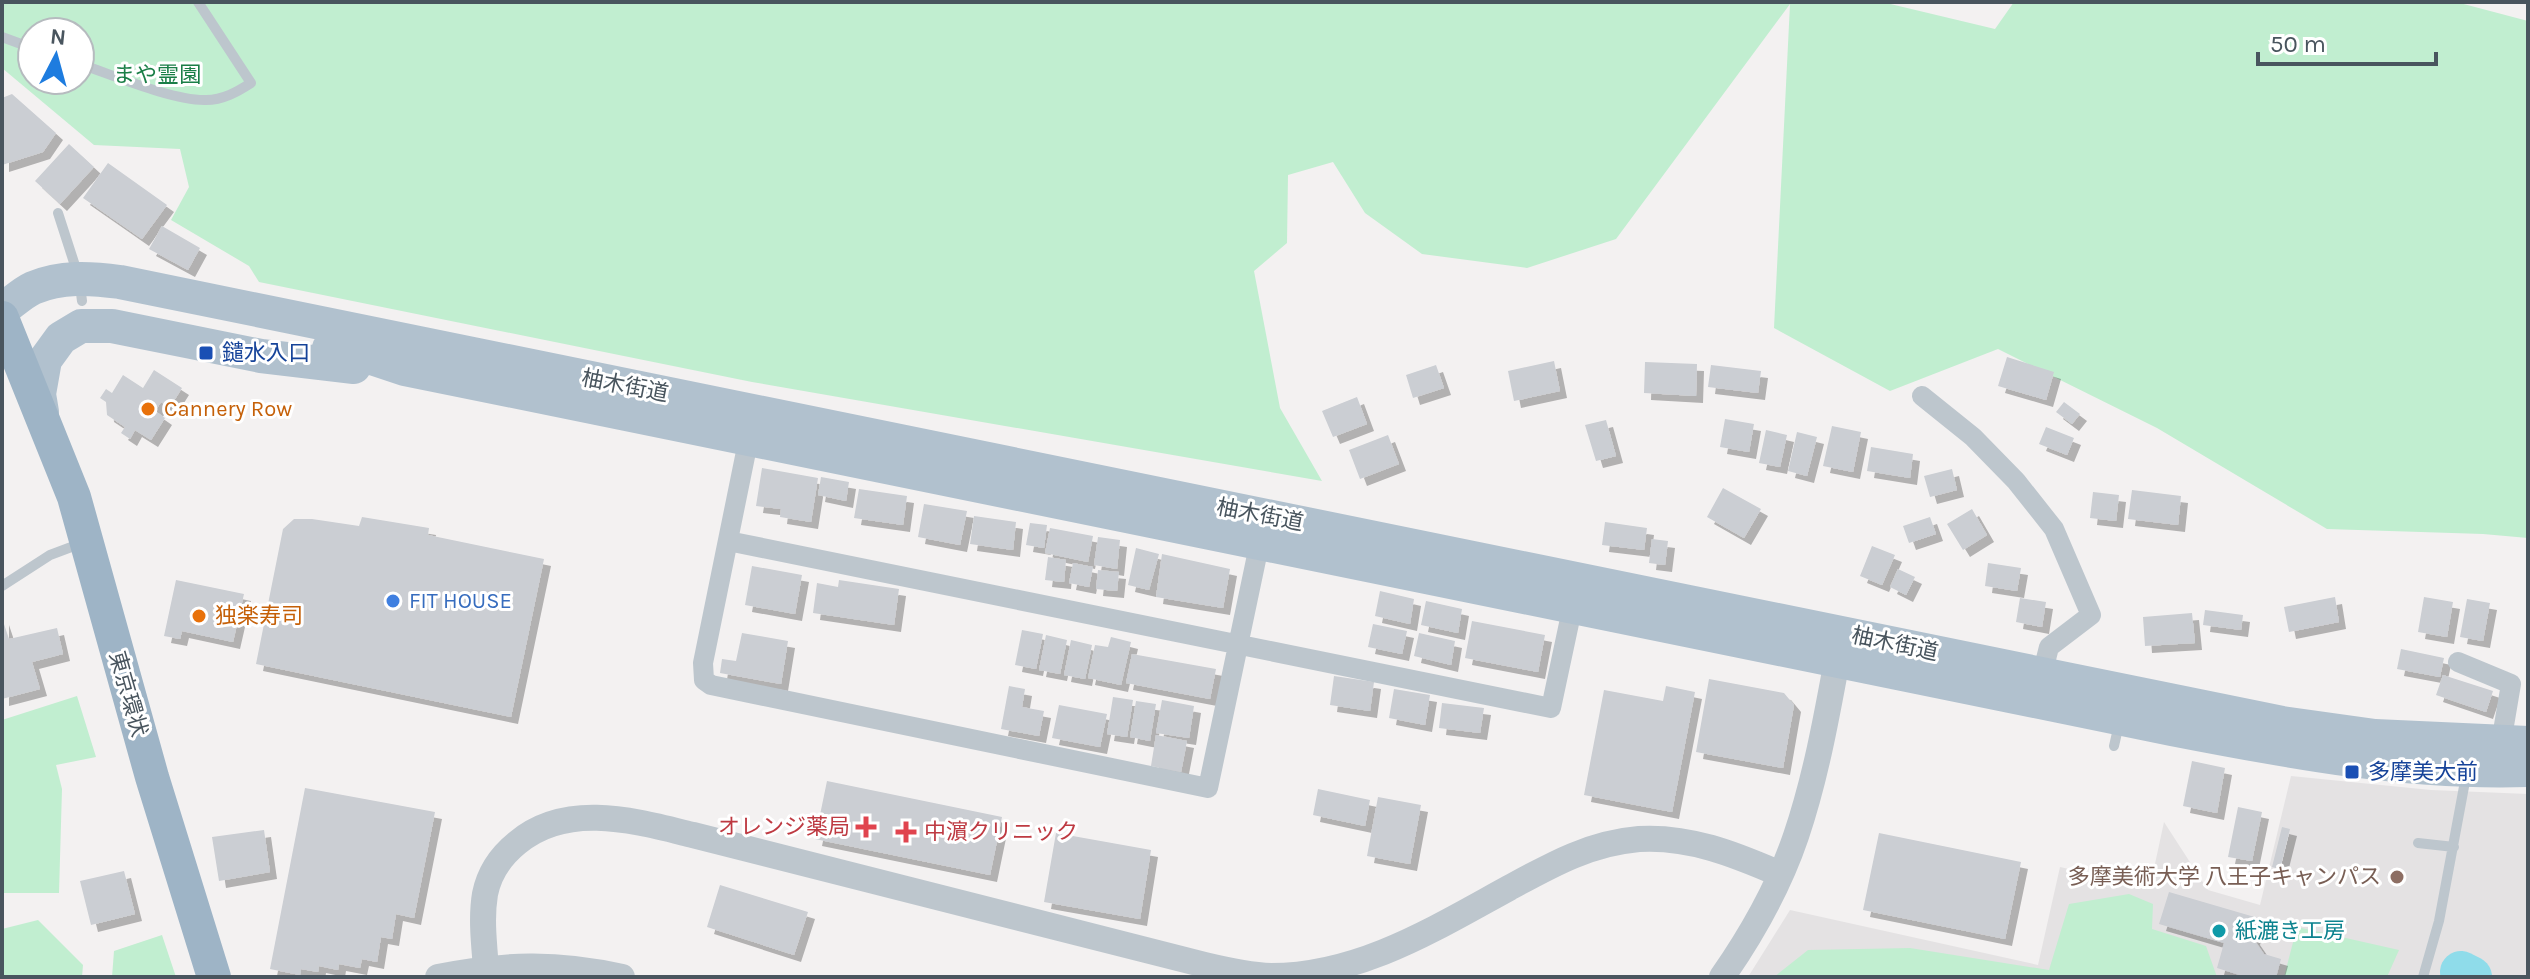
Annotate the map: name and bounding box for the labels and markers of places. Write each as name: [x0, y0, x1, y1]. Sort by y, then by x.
place label: 鑓水入口: [222, 340, 310, 366]
marker: 鑓水入口: [197, 344, 215, 362]
place label: Cannery Row: [164, 396, 292, 422]
marker: Cannery Row: [139, 400, 157, 418]
place label: FIT HOUSE: [409, 588, 512, 614]
marker: FIT HOUSE: [384, 592, 402, 610]
place label: 独楽寿司: [215, 603, 303, 629]
marker: 独楽寿司: [190, 607, 208, 625]
place label: 多摩美大前: [2368, 759, 2478, 785]
marker: 多摩美大前: [2343, 763, 2361, 781]
place label: オレンジ薬局: [718, 814, 850, 840]
marker: オレンジ薬局: [857, 818, 875, 836]
place label: 中濵クリニック: [924, 819, 1078, 845]
marker: 中濵クリニック: [895, 821, 917, 843]
place label: 多摩美術大学 八王子キャンパス: [2068, 864, 2381, 890]
marker: 多摩美術大学 八王子キャンパス: [2388, 868, 2406, 886]
place label: 紙漉き工房: [2235, 918, 2345, 944]
marker: 紙漉き工房: [2210, 922, 2228, 940]

